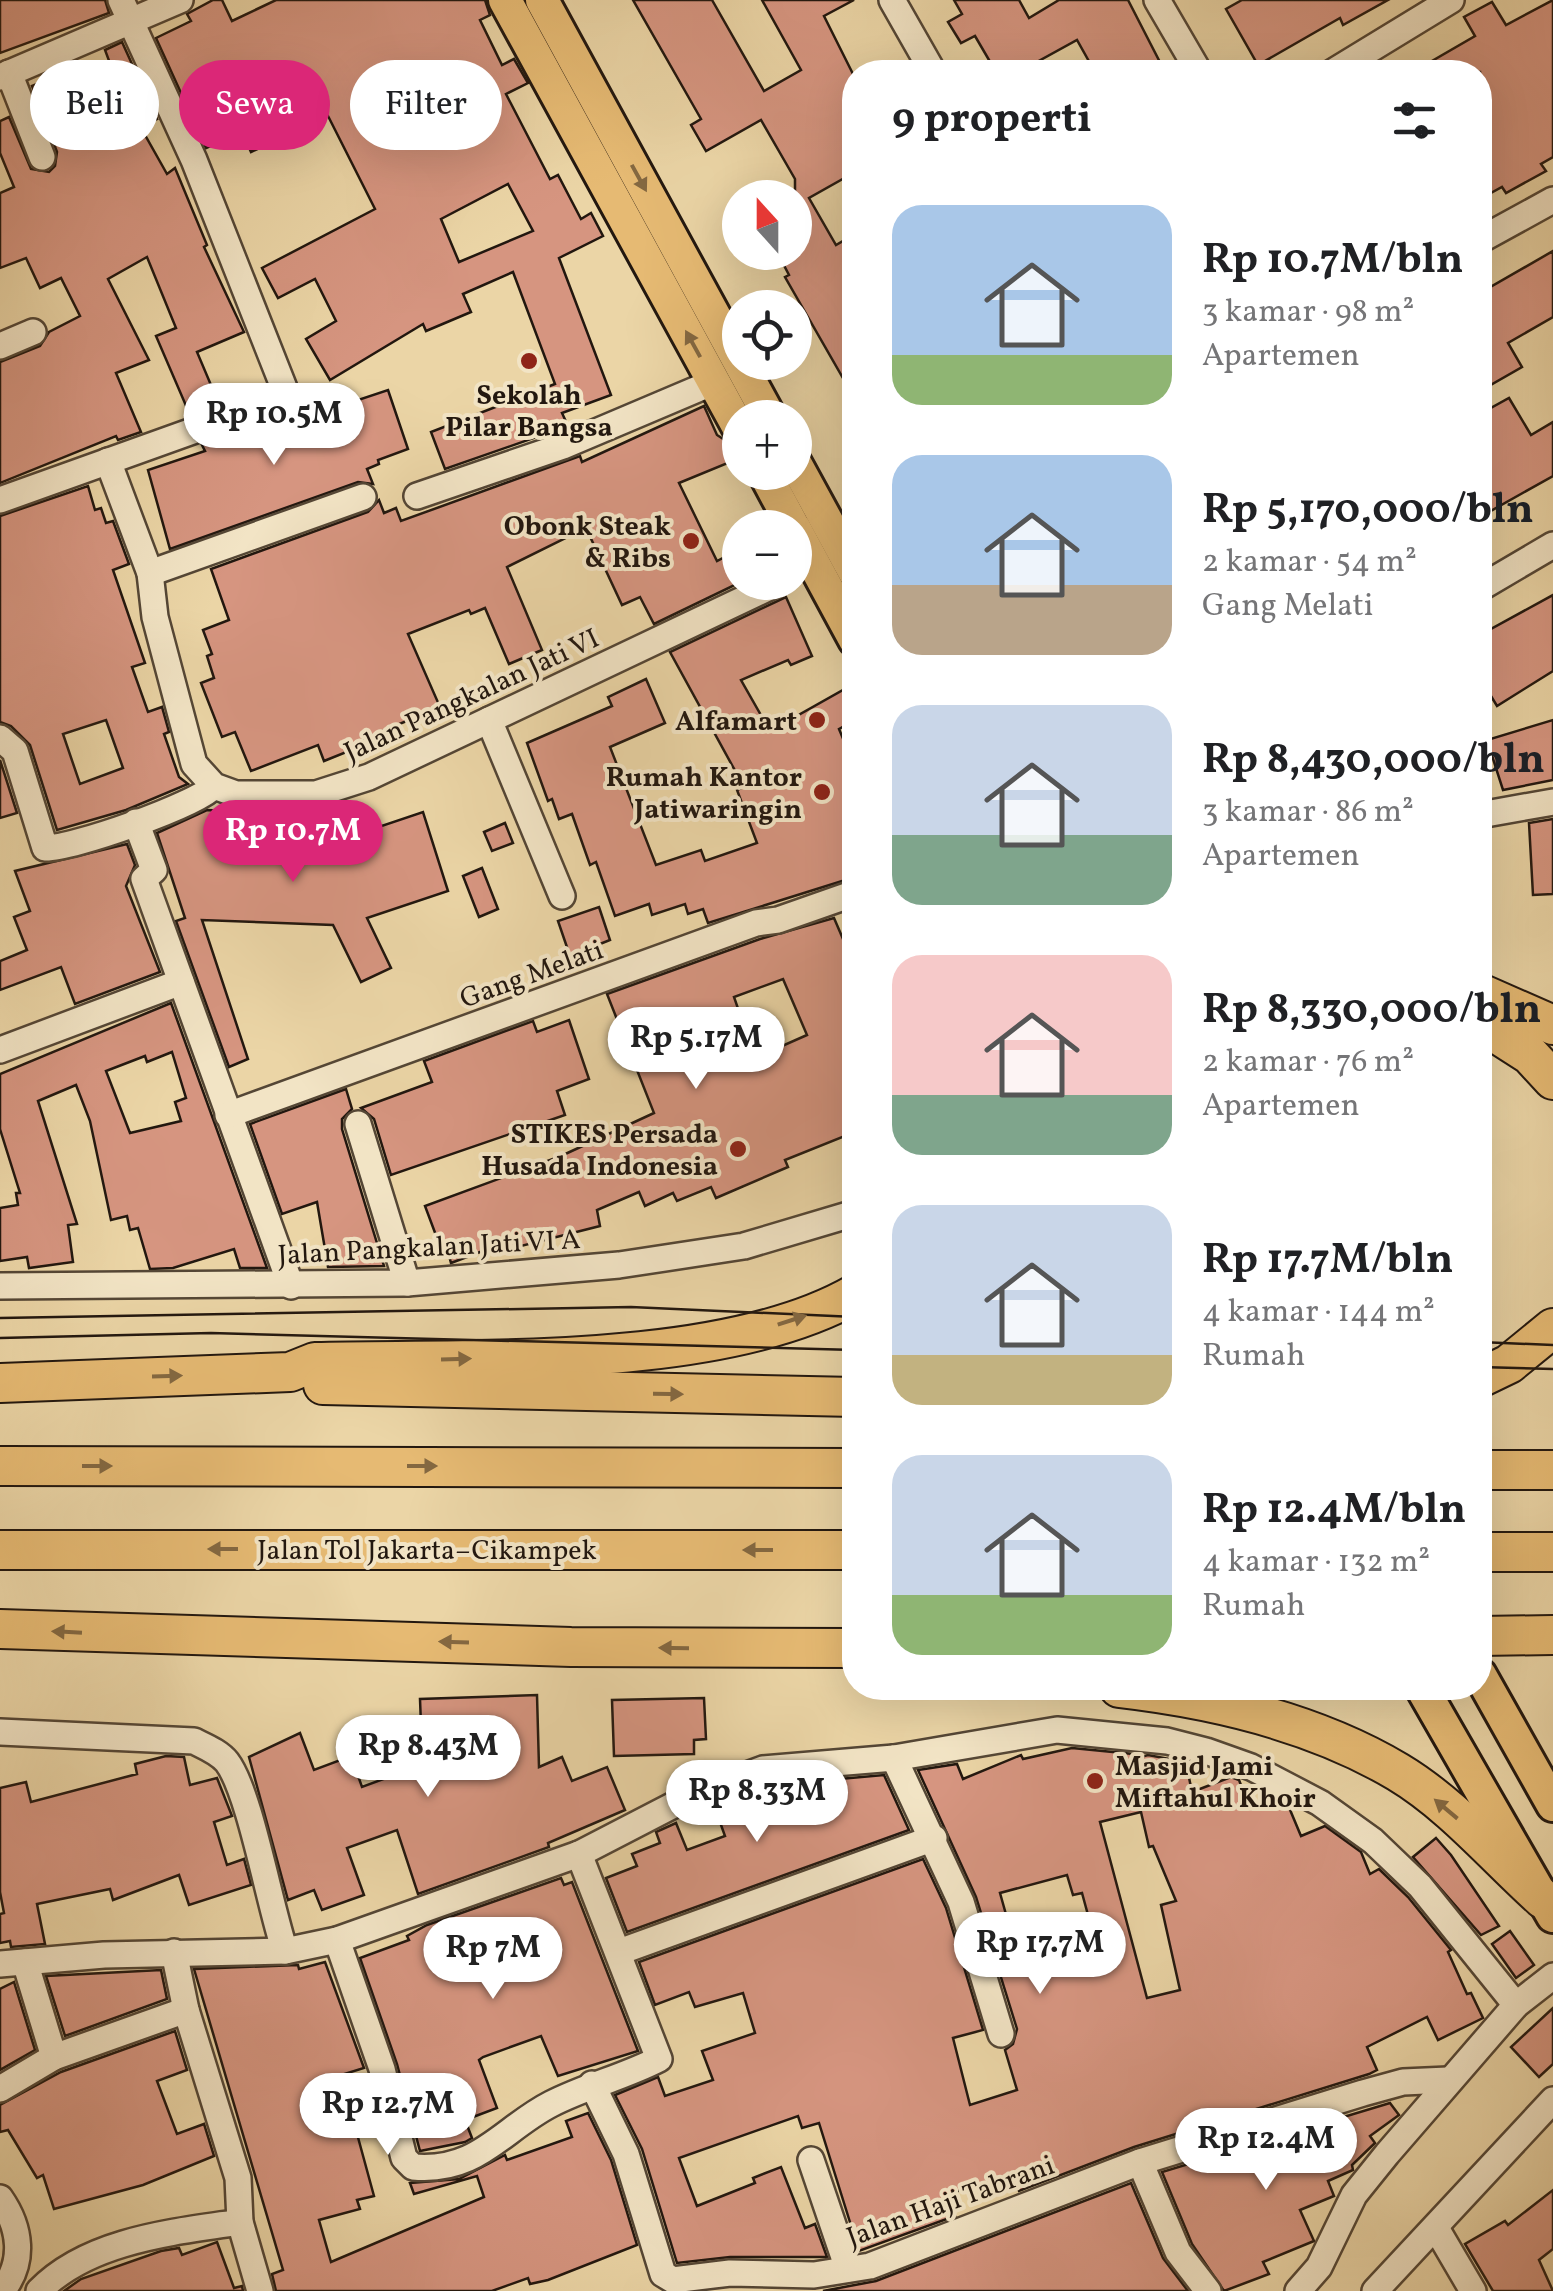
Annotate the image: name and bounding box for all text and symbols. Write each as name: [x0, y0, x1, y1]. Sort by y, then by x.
chip: Beli: [30, 60, 159, 150]
chip: Sewa: [179, 60, 330, 150]
chip: Filter: [350, 60, 502, 150]
text: 9 properti: [892, 91, 1092, 150]
icon: filters: [1387, 93, 1442, 148]
one-way arrow: [630, 163, 647, 192]
north arrow: [722, 180, 812, 270]
map controls: [722, 180, 812, 600]
text: Rp 10.7M/bln: [1202, 232, 1464, 291]
icon: home: [972, 245, 1092, 365]
button: locate: [722, 290, 812, 380]
text: 3 kamar · 98 m²: [1202, 291, 1414, 335]
one-way arrow: [685, 330, 702, 359]
text: Apartemen: [1202, 335, 1360, 379]
marker: Sekolah Pilar Bangsa: [518, 350, 540, 372]
place label: Sekolah Pilar Bangsa: [445, 377, 613, 448]
pin: Rp 10.5M: [171, 383, 377, 468]
text: Rp 10.5M: [206, 393, 342, 437]
button: +: [722, 400, 812, 490]
text: Rp 5,170,000/bln: [1202, 482, 1534, 541]
icon: home: [972, 495, 1092, 615]
place label: Obonk Steak & Ribs: [504, 508, 671, 579]
button: −: [722, 510, 812, 600]
marker: Obonk Steak & Ribs: [680, 530, 702, 552]
text: 2 kamar · 54 m²: [1202, 541, 1417, 585]
text: Gang Melati: [1202, 585, 1373, 629]
street label: Jalan Pangkalan Jati VI: [338, 620, 606, 773]
place label: Alfamart: [675, 703, 797, 742]
marker: Alfamart: [806, 709, 828, 731]
text: Rp 8,430,000/bln: [1202, 732, 1545, 791]
icon: home: [972, 745, 1092, 865]
place label: Rumah Kantor Jatiwaringin: [606, 759, 802, 830]
marker: Rumah Kantor Jatiwaringin: [811, 781, 833, 803]
text: 3 kamar · 86 m²: [1202, 791, 1414, 835]
pin: Rp 10.7M: [190, 800, 396, 885]
text: Rp 10.7M: [225, 810, 361, 854]
text: Apartemen: [1202, 835, 1360, 879]
street label: Gang Melati: [455, 931, 609, 1019]
text: Rp 8,330,000/bln: [1202, 982, 1542, 1041]
icon: home: [972, 995, 1092, 1115]
pin: Rp 5.17M: [593, 1007, 799, 1092]
text: Rp 5.17M: [630, 1017, 762, 1061]
text: 2 kamar · 76 m²: [1202, 1041, 1414, 1085]
text: Apartemen: [1202, 1085, 1360, 1129]
place label: STIKES Persada Husada Indonesia: [481, 1116, 718, 1187]
marker: STIKES Persada Husada Indonesia: [727, 1138, 749, 1160]
street label: Jalan Pangkalan Jati VI A: [277, 1221, 582, 1276]
text: Rp 17.7M/bln: [1202, 1232, 1454, 1291]
icon: home: [972, 1245, 1092, 1365]
text: 4 kamar · 144 m²: [1202, 1291, 1435, 1335]
one-way arrow: [778, 1312, 808, 1327]
text: Rumah: [1202, 1335, 1305, 1379]
one-way arrow: [440, 1350, 472, 1366]
one-way arrow: [152, 1368, 184, 1384]
one-way arrow: [652, 1387, 684, 1403]
one-way arrow: [82, 1458, 114, 1474]
one-way arrow: [407, 1458, 439, 1474]
text: Rp 12.4M/bln: [1202, 1482, 1466, 1541]
icon: home: [972, 1495, 1092, 1615]
street label: Jalan Tol Jakarta–Cikampek: [257, 1532, 597, 1571]
one-way arrow: [206, 1541, 238, 1557]
text: 4 kamar · 132 m²: [1202, 1541, 1430, 1585]
one-way arrow: [741, 1542, 773, 1558]
text: Rumah: [1202, 1585, 1305, 1629]
one-way arrow: [50, 1624, 82, 1640]
one-way arrow: [437, 1634, 469, 1650]
one-way arrow: [657, 1639, 689, 1655]
pin: Rp 8.43M: [325, 1715, 531, 1800]
text: Rp 8.43M: [358, 1725, 498, 1769]
place label: Masjid Jami Miftahul Khoir: [1115, 1748, 1316, 1819]
pin: Rp 8.33M: [654, 1760, 860, 1845]
text: Rp 8.33M: [688, 1770, 826, 1814]
marker: Masjid Jami Miftahul Khoir: [1084, 1770, 1106, 1792]
one-way arrow: [1434, 1799, 1459, 1820]
pin: Rp 17.7M: [937, 1912, 1143, 1997]
pin: Rp 7M: [423, 1917, 563, 2002]
text: Rp 17.7M: [976, 1922, 1104, 1966]
text: Rp 7M: [445, 1927, 541, 1971]
pin: Rp 12.7M: [285, 2073, 491, 2158]
text: Rp 12.7M: [322, 2083, 454, 2127]
pin: Rp 12.4M: [1163, 2108, 1369, 2193]
text: Rp 12.4M: [1197, 2118, 1335, 2162]
street label: Jalan Haji Tabrani: [841, 2147, 1060, 2258]

